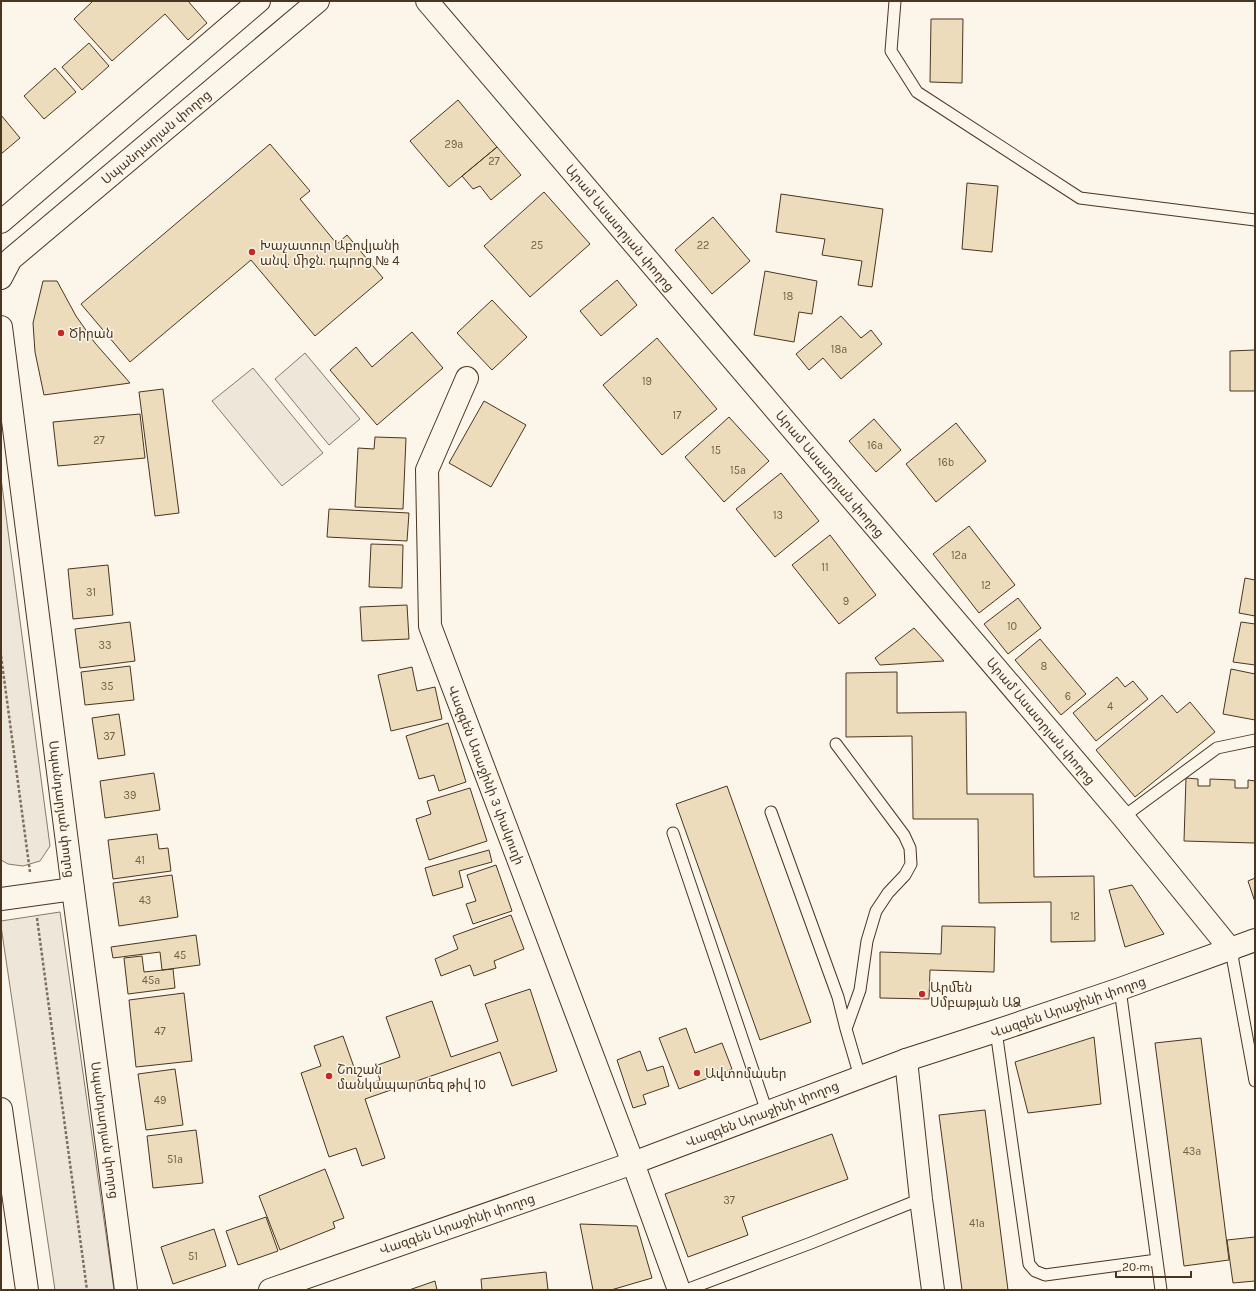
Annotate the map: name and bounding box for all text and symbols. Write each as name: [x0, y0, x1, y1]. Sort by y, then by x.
street label: Սպանդարյան փողոց: [98, 87, 214, 187]
house number: 29a: [445, 138, 463, 151]
house number: 27: [488, 155, 500, 168]
street label: Արամ Ասատրյան փողոց: [563, 162, 677, 294]
place label: Խաչատուր Աբովյանի անվ. միջն. դպրոց № 4: [260, 238, 400, 268]
house number: 25: [531, 239, 543, 252]
house number: 22: [697, 239, 709, 252]
marker: Խաչատուր Աբովյանի անվ. միջն. դպրոց № 4: [247, 247, 257, 257]
house number: 18: [783, 290, 793, 303]
place label: Ծիրան: [69, 326, 114, 341]
marker: Ծիրան: [56, 328, 66, 338]
house number: 18a: [831, 343, 847, 356]
house number: 19: [642, 375, 652, 388]
street label: Արամ Ասատրյան փողոց: [773, 408, 887, 540]
house number: 17: [673, 409, 681, 422]
house number: 27: [93, 434, 105, 447]
house number: 16a: [867, 439, 883, 452]
house number: 15: [711, 444, 721, 457]
house number: 16b: [938, 456, 954, 469]
house number: 15a: [730, 464, 746, 477]
house number: 13: [773, 509, 783, 522]
house number: 12a: [951, 549, 967, 562]
house number: 11: [821, 561, 829, 574]
house number: 12: [981, 579, 991, 592]
house number: 31: [86, 586, 96, 599]
house number: 9: [843, 595, 849, 608]
house number: 10: [1007, 620, 1017, 633]
house number: 33: [99, 639, 112, 652]
street label: Արամ Ասատրյան փողոց: [984, 655, 1098, 787]
house number: 8: [1041, 660, 1048, 673]
house number: 35: [101, 680, 113, 693]
street label: Վազգեն Առաջինի 3 փակուղի: [445, 683, 527, 867]
house number: 6: [1065, 690, 1071, 703]
house number: 4: [1107, 700, 1113, 713]
house number: 37: [103, 730, 115, 743]
street label: Սպանդարյան փողոց: [46, 739, 78, 879]
house number: 39: [124, 789, 136, 802]
house number: 41: [135, 854, 145, 867]
house number: 43: [139, 894, 151, 907]
house number: 12: [1070, 910, 1080, 923]
house number: 45: [174, 949, 186, 962]
street label: Վազգեն Արաջինի փողոց: [988, 973, 1148, 1041]
house number: 45a: [142, 974, 160, 987]
place label: Արմեն Սմբաթյան ԱՁ: [930, 980, 1021, 1010]
marker: Արմեն Սմբաթյան ԱՁ: [917, 989, 927, 999]
house number: 47: [154, 1025, 166, 1038]
street label: Սպանդարյան փողոց: [88, 1060, 122, 1200]
place label: Շուշան մանկապարտեզ թիվ 10: [337, 1062, 486, 1092]
place label: Ավտոմասեր: [705, 1066, 787, 1081]
marker: Ավտոմասեր: [692, 1068, 702, 1078]
marker: Շուշան մանկապարտեզ թիվ 10: [324, 1071, 334, 1081]
street label: Վազգեն Արաջինի փողոց: [683, 1078, 841, 1150]
house number: 49: [154, 1094, 166, 1107]
house number: 43a: [1183, 1145, 1201, 1158]
house number: 51a: [167, 1153, 183, 1166]
street label: Վազգեն Արաջինի փողոց: [377, 1190, 537, 1258]
house number: 37: [723, 1194, 735, 1207]
house number: 41a: [969, 1217, 985, 1230]
house number: 51: [188, 1250, 198, 1263]
scale bar: [1116, 1253, 1191, 1279]
text: 20 m: [1122, 1260, 1150, 1274]

